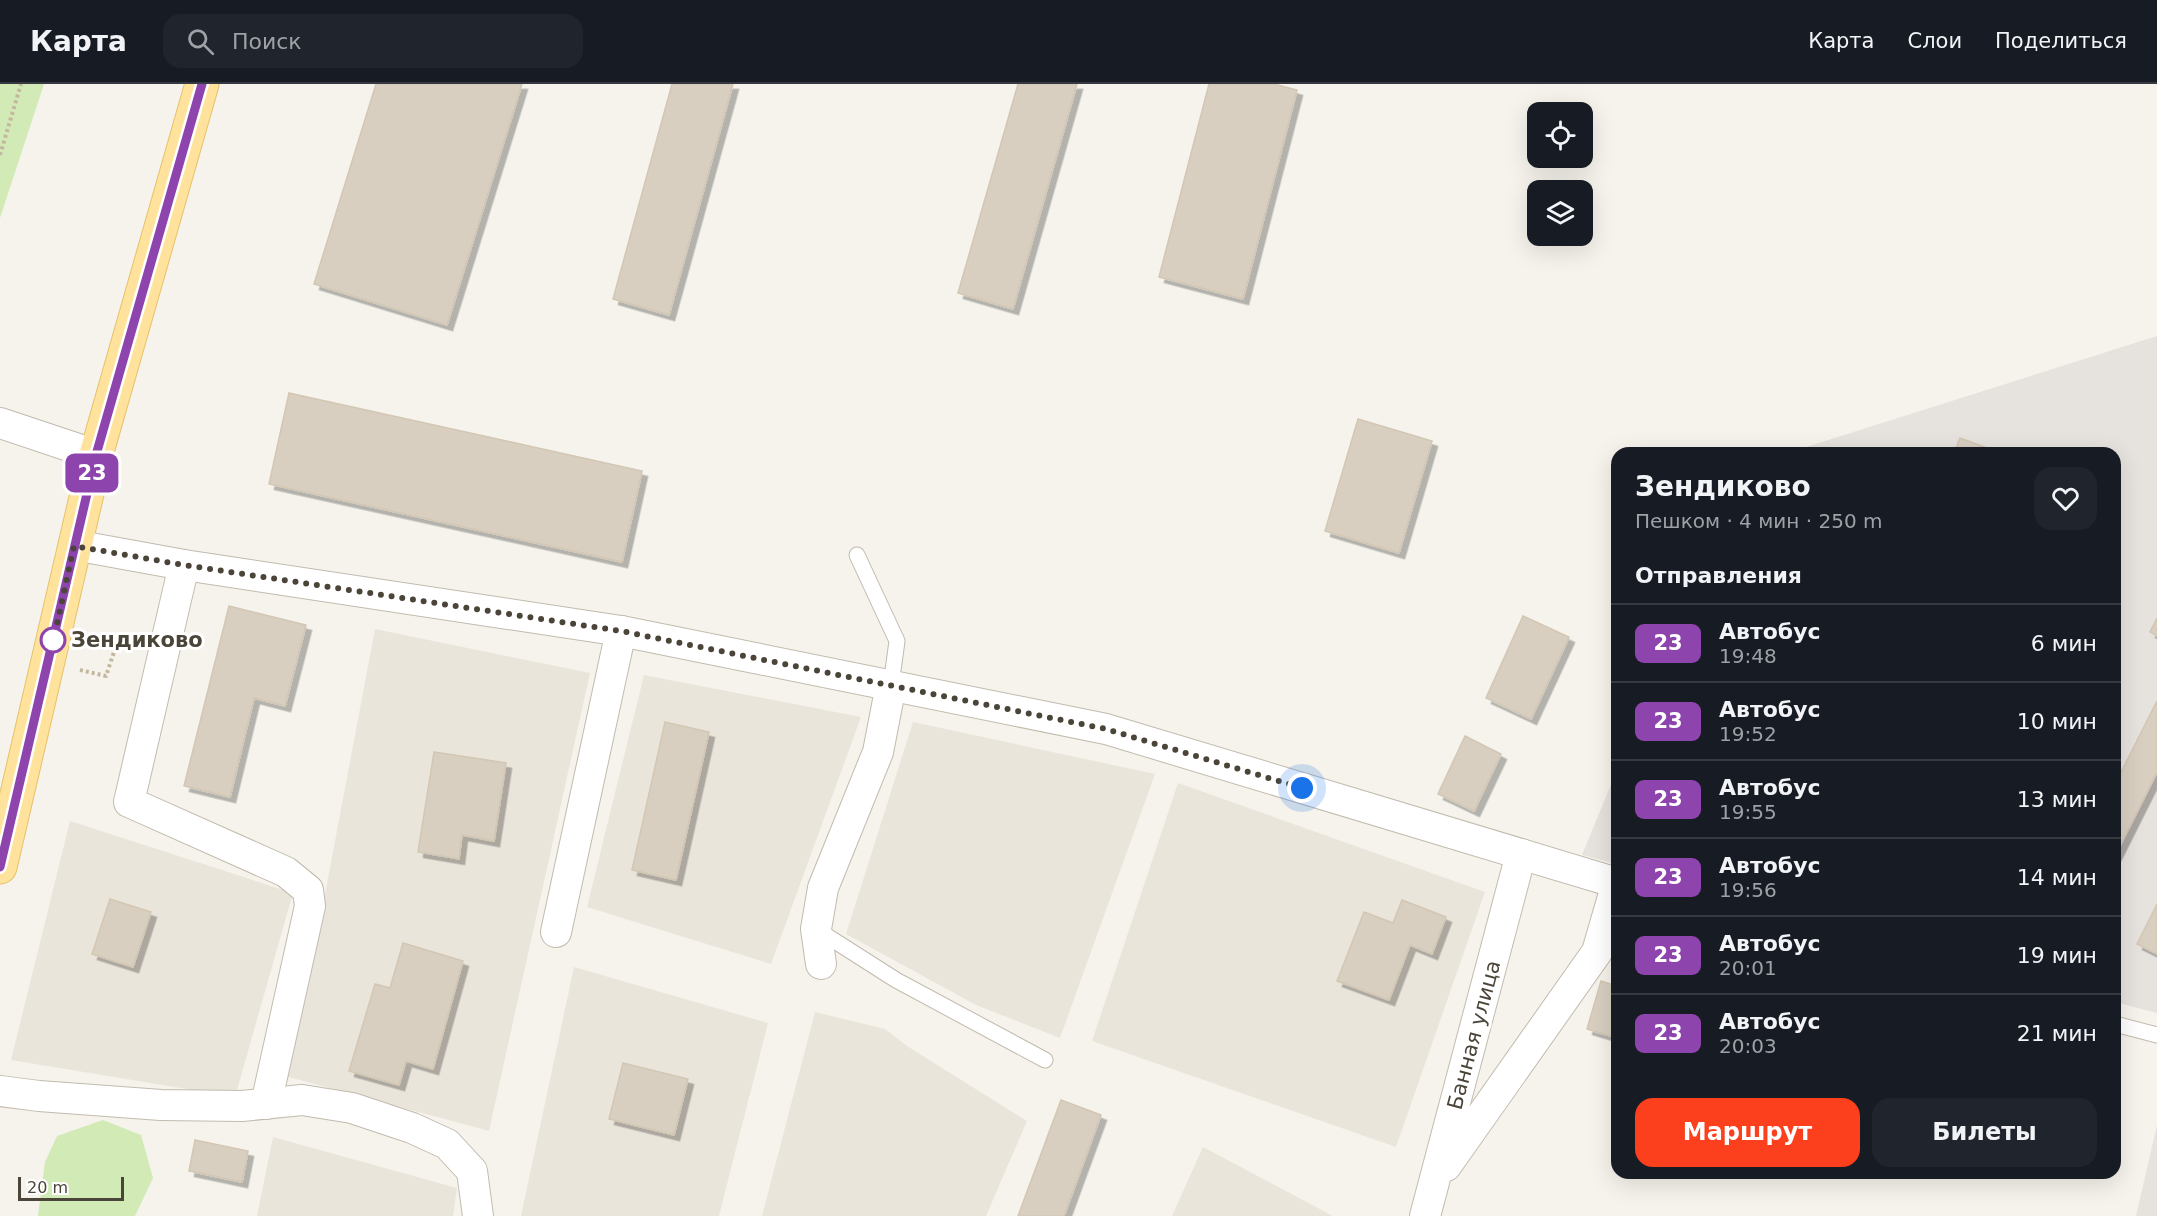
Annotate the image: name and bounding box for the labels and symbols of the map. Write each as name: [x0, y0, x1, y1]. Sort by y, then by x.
line badge: 23: [65, 454, 119, 492]
marker: Зендиково: [40, 627, 66, 653]
place label: Зендиково: [71, 628, 203, 652]
your location: [1287, 773, 1317, 803]
street label: Банная улица: [1443, 958, 1505, 1112]
scale bar: [18, 1174, 124, 1202]

